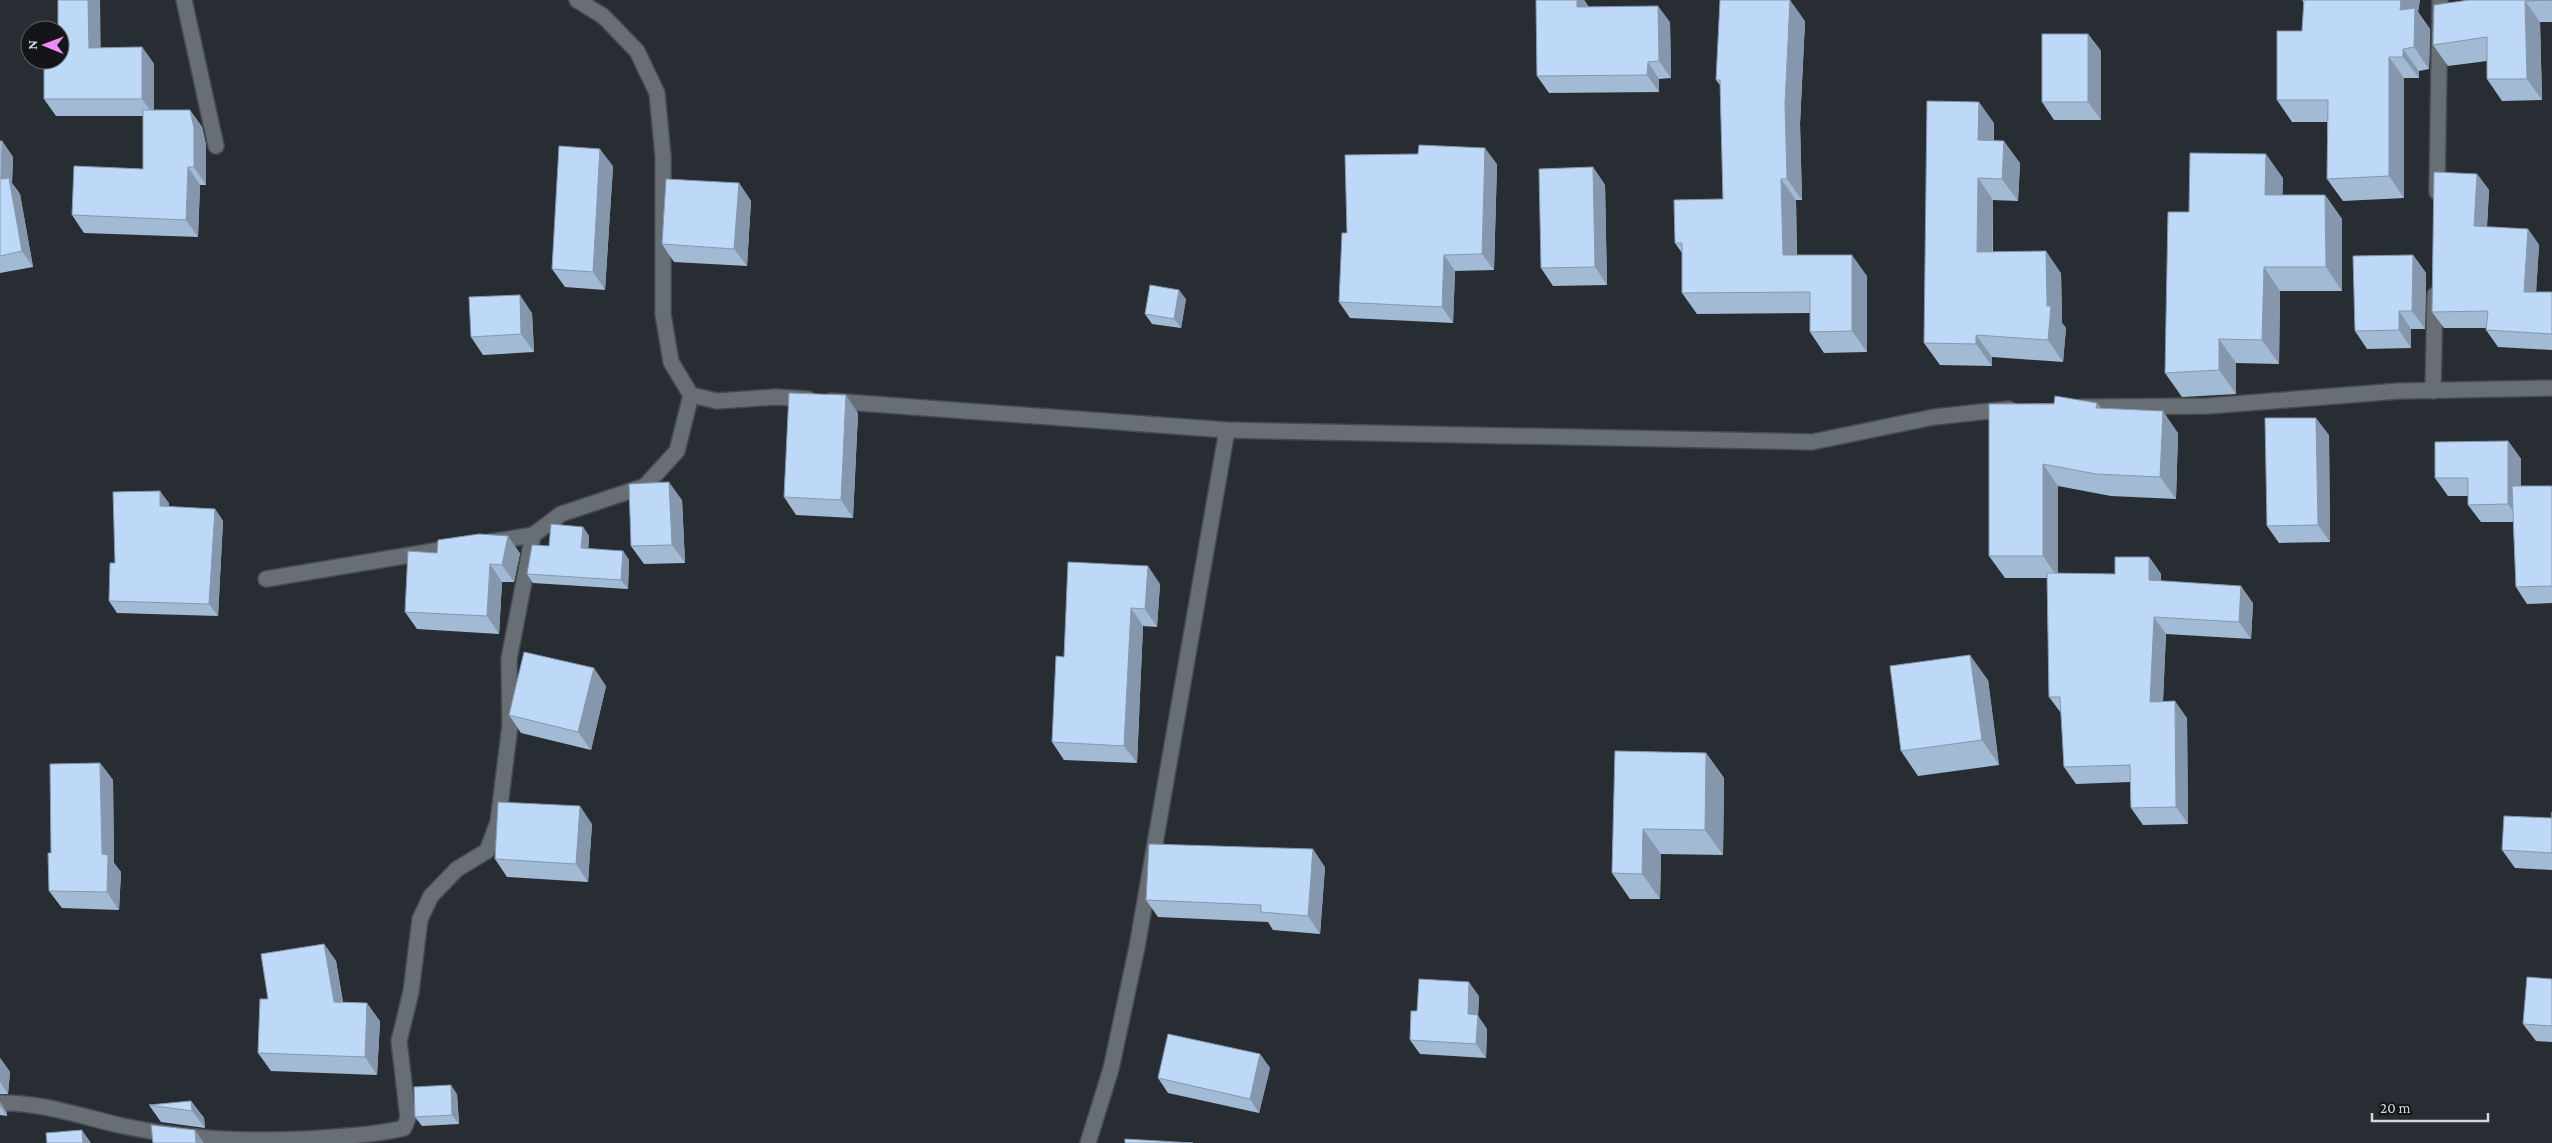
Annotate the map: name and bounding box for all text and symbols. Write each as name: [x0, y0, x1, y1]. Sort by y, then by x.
north arrow: [20, 20, 70, 70]
text: N: [24, 39, 40, 50]
scale bar: [2372, 1090, 2488, 1122]
text: 20 m: [2380, 1100, 2411, 1116]

